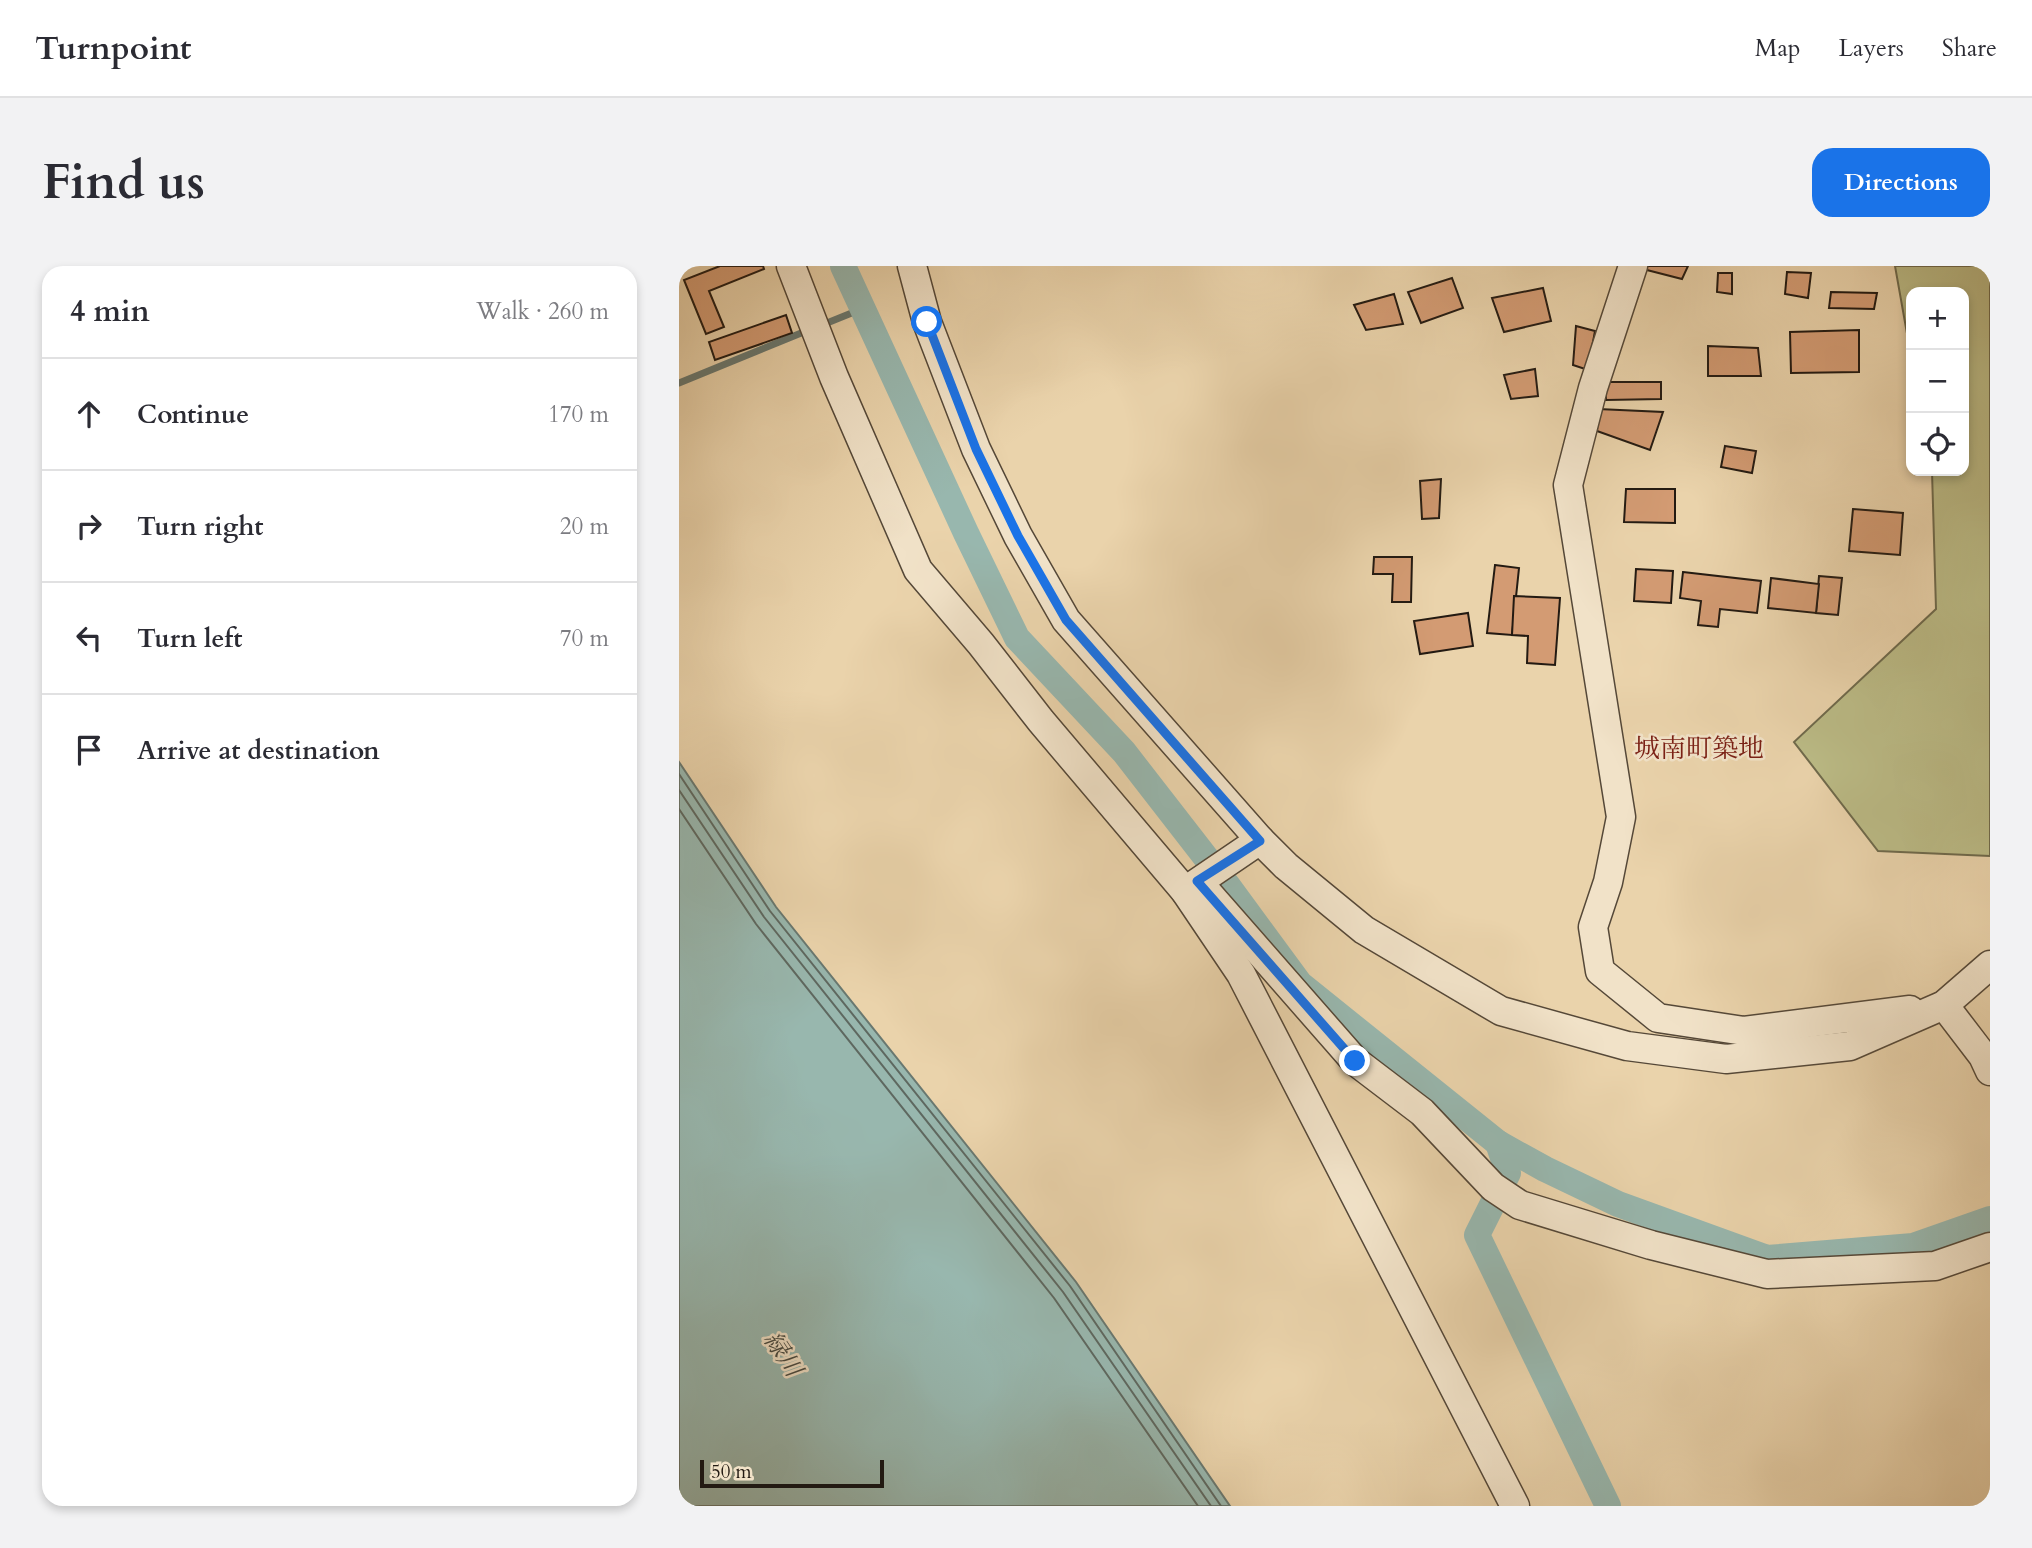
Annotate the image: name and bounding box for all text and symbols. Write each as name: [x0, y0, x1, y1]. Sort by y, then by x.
text: Turnpoint: [35, 26, 191, 71]
text: Map: [1755, 32, 1801, 65]
text: Layers: [1839, 32, 1904, 65]
text: Share: [1942, 32, 1997, 65]
button: Directions: [1812, 148, 1990, 217]
text: Find us: [42, 149, 205, 216]
map controls: [1906, 287, 1969, 476]
button: +: [1906, 287, 1969, 350]
text: 4 min: [70, 291, 150, 332]
text: Walk · 260 m: [476, 296, 609, 327]
route start: [911, 306, 942, 337]
button: −: [1906, 350, 1969, 413]
icon: ahead: [70, 395, 108, 433]
text: Continue: [137, 397, 249, 432]
text: 170 m: [548, 399, 609, 430]
button: locate: [1906, 413, 1969, 476]
icon: right: [70, 507, 108, 545]
text: Turn right: [137, 509, 264, 544]
text: 20 m: [560, 511, 609, 542]
icon: left: [70, 619, 108, 657]
text: Turn left: [137, 621, 242, 656]
text: 70 m: [560, 623, 609, 654]
icon: arrive: [70, 731, 108, 769]
district label: 城南町築地: [1634, 731, 1764, 766]
text: Arrive at destination: [137, 733, 380, 768]
route end: [1339, 1045, 1370, 1076]
water label: 緑川: [755, 1325, 811, 1386]
scale bar: [700, 1457, 884, 1489]
text: 50 m: [711, 1459, 752, 1485]

